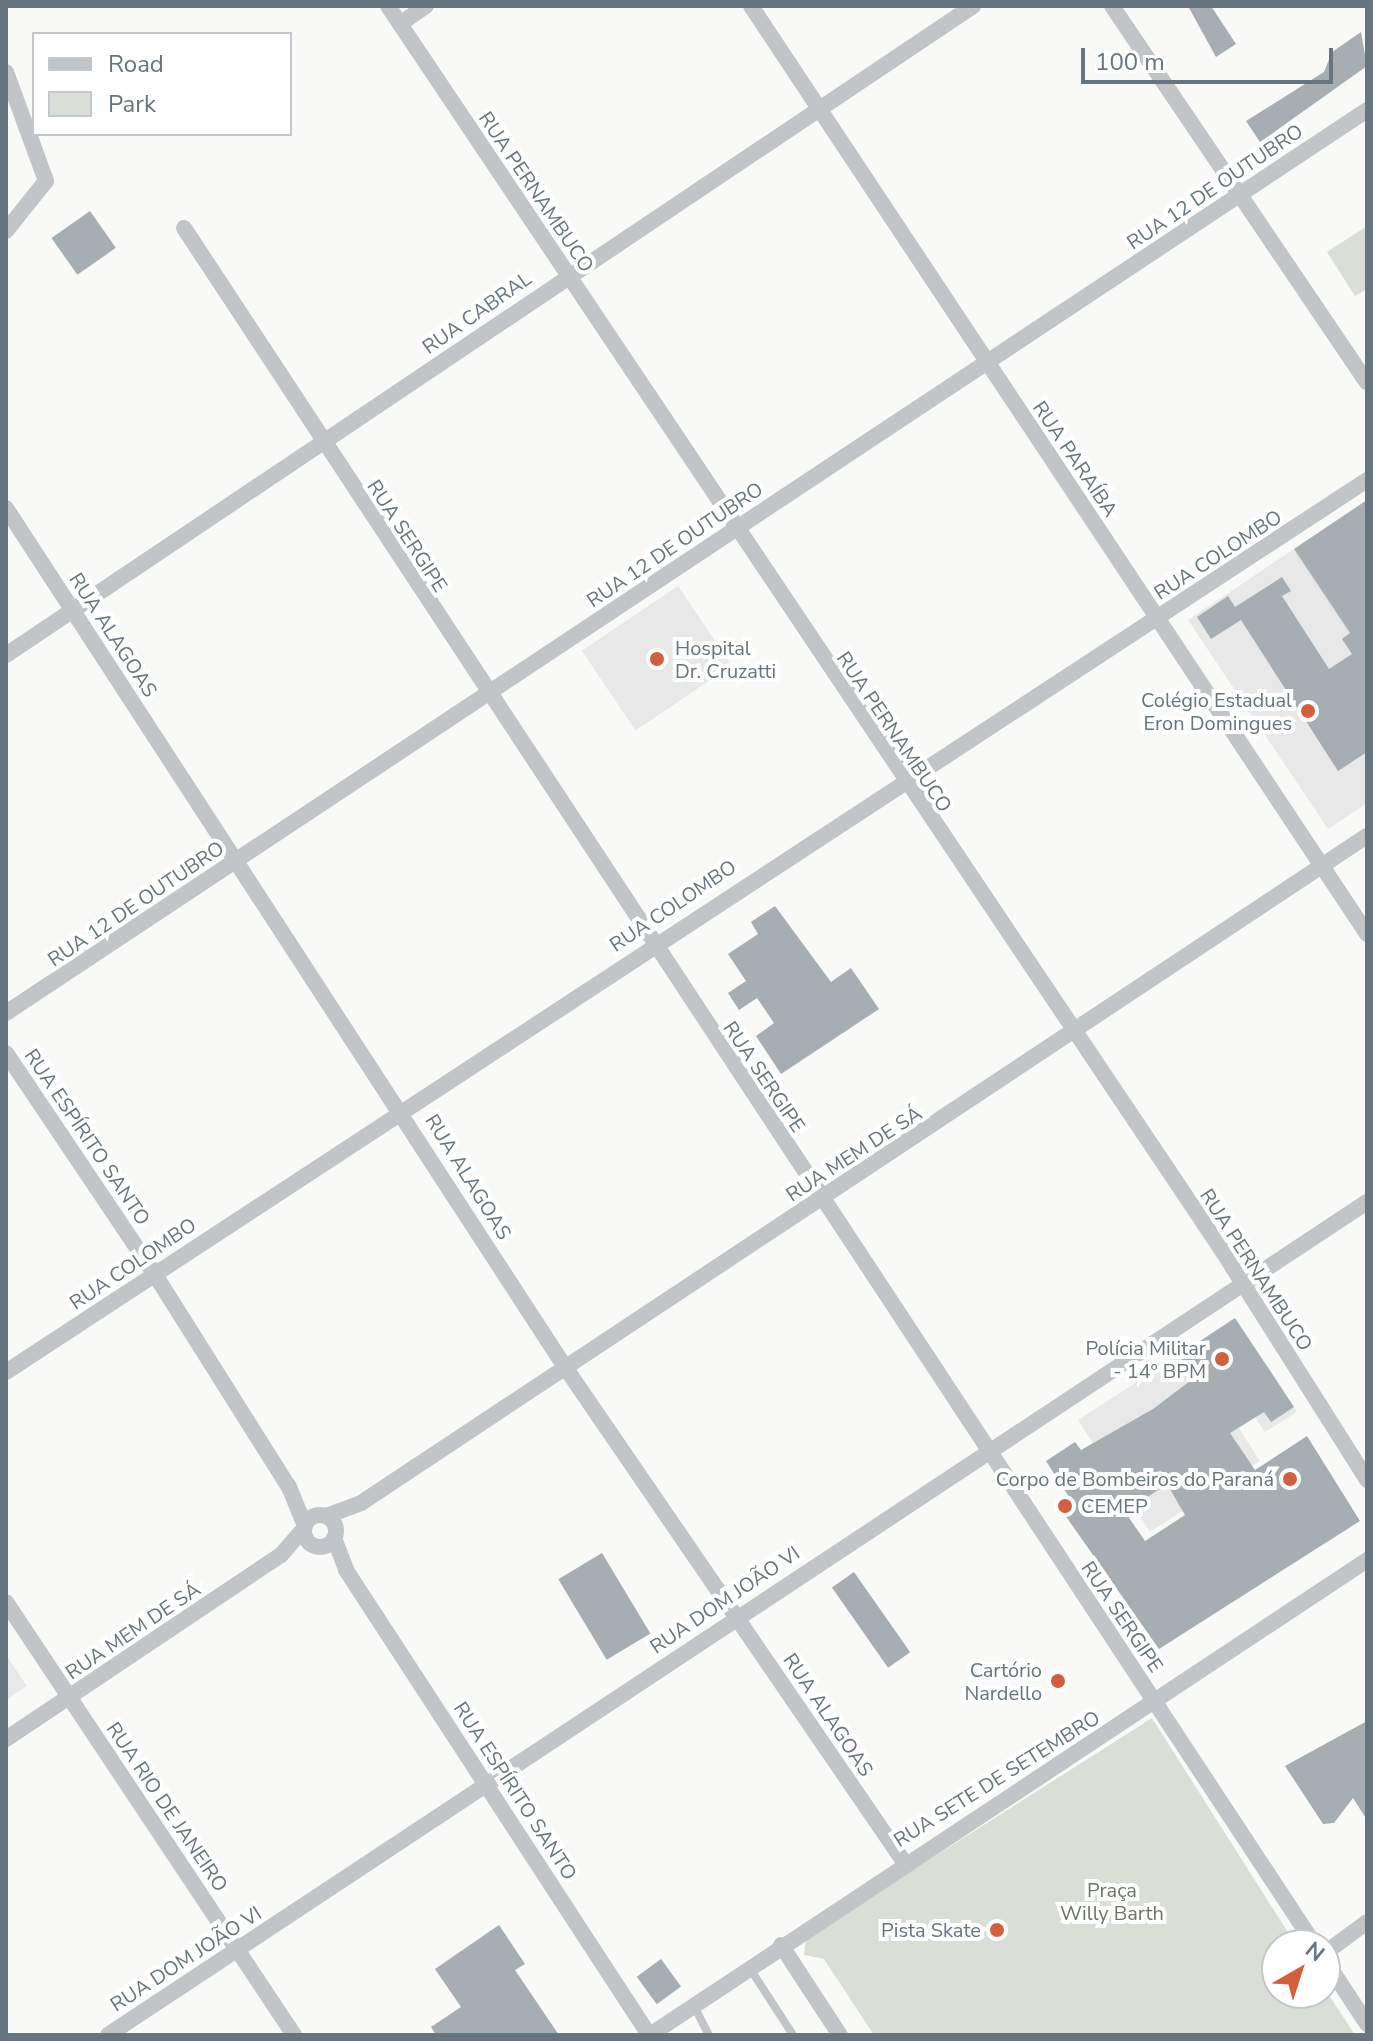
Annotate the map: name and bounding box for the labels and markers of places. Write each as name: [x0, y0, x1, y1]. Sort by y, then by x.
place label: Hospital Dr. Cruzatti: [675, 636, 776, 683]
marker: Hospital Dr. Cruzatti: [646, 648, 668, 670]
place label: Colégio Estadual Eron Domingues: [1141, 688, 1292, 735]
marker: Colégio Estadual Eron Domingues: [1299, 702, 1317, 720]
place label: Polícia Militar - 14º BPM: [1085, 1336, 1206, 1383]
marker: Polícia Militar - 14º BPM: [1213, 1350, 1231, 1368]
place label: Corpo de Bombeiros do Paraná: [996, 1467, 1274, 1491]
marker: Corpo de Bombeiros do Paraná: [1281, 1470, 1299, 1488]
place label: CEMEP: [1081, 1494, 1148, 1518]
marker: CEMEP: [1056, 1497, 1074, 1515]
place label: Cartório Nardello: [964, 1658, 1042, 1705]
marker: Cartório Nardello: [1049, 1672, 1067, 1690]
place label: Pista Skate: [881, 1918, 981, 1942]
marker: Pista Skate: [988, 1921, 1006, 1939]

